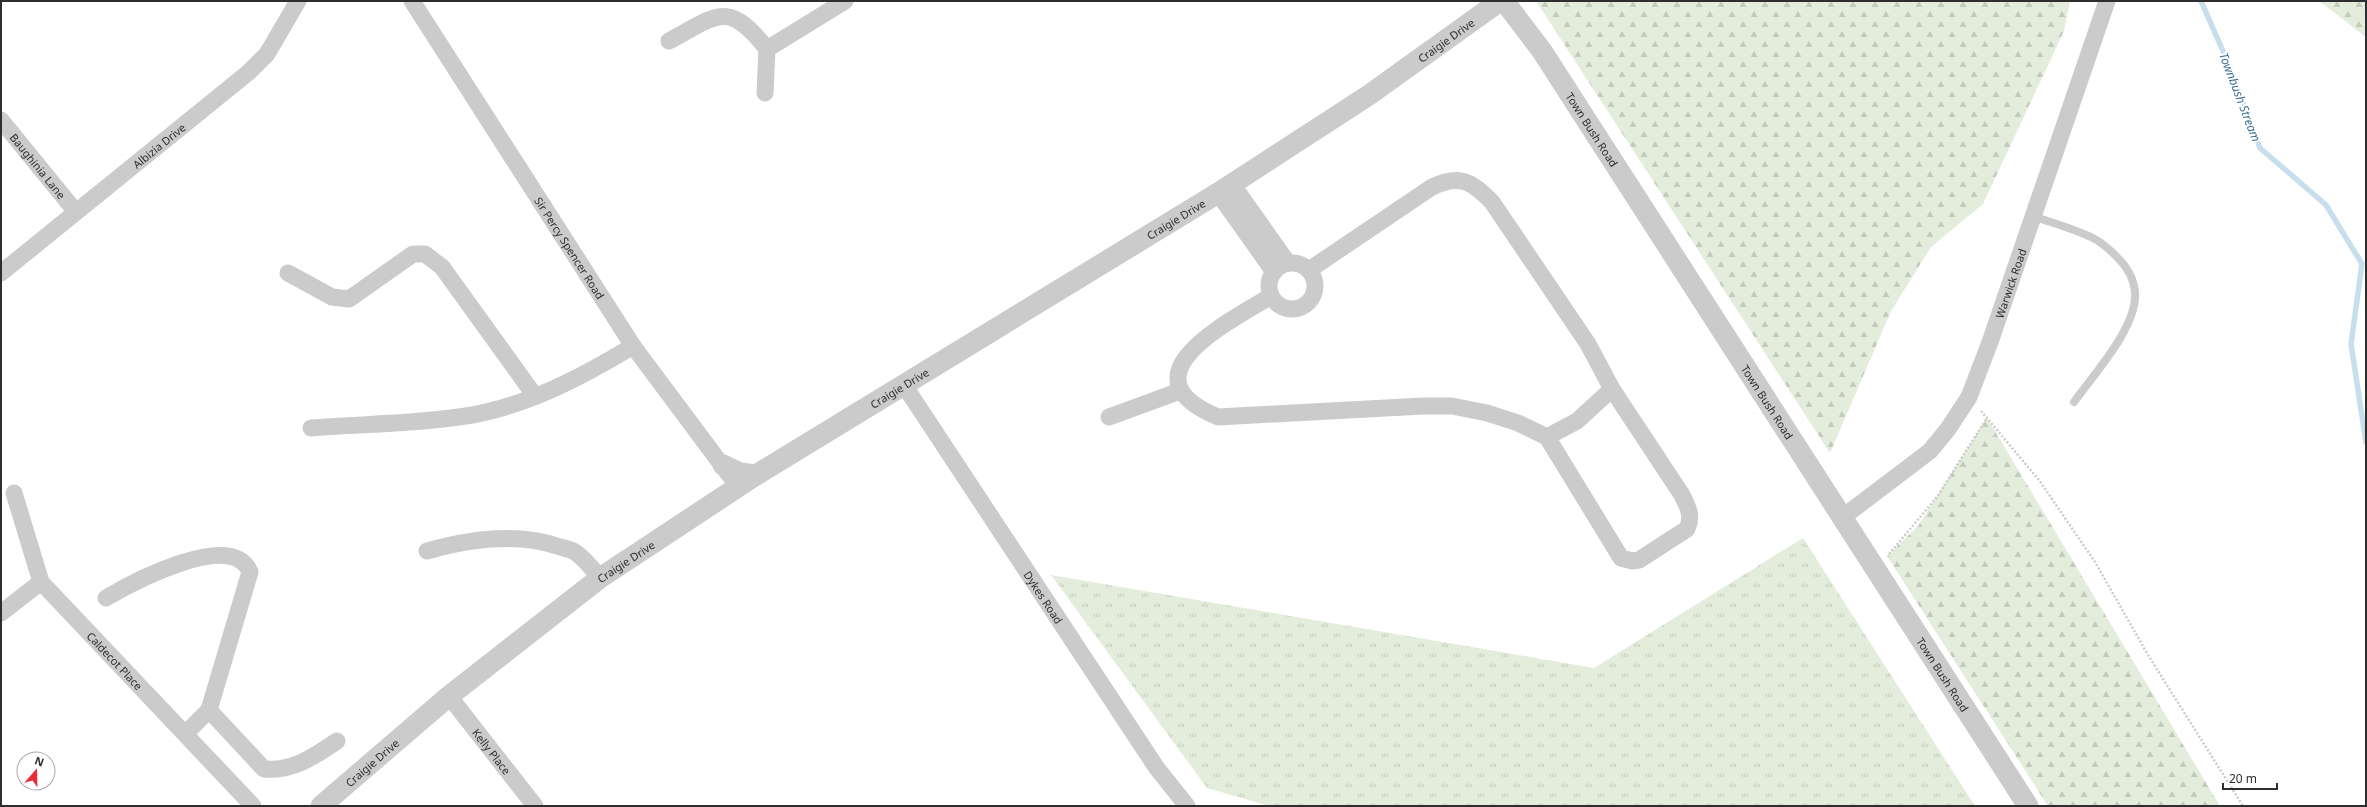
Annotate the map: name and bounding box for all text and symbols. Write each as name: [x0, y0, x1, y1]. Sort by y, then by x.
street label: Craigie Drive: [1414, 15, 1477, 65]
water label: Townbush Stream: [2215, 50, 2265, 144]
street label: Town Bush Road: [1563, 89, 1622, 169]
street label: Albizia Drive: [129, 119, 188, 171]
street label: Baughinia Lane: [7, 130, 69, 202]
street label: Sir Percy Spencer Road: [532, 194, 608, 302]
street label: Craigie Drive: [1143, 195, 1208, 243]
street label: Warwick Road: [1991, 246, 2029, 320]
street label: Town Bush Road: [1738, 362, 1797, 442]
street label: Craigie Drive: [867, 364, 931, 411]
street label: Craigie Drive: [594, 537, 657, 586]
street label: Dykes Road: [1021, 568, 1067, 626]
street label: Caldecot Place: [84, 628, 146, 693]
street label: Town Bush Road: [1914, 634, 1973, 714]
street label: Kelly Place: [469, 725, 515, 777]
street label: Craigie Drive: [342, 735, 402, 790]
north arrow: [16, 751, 56, 791]
text: N: [33, 753, 46, 770]
scale bar: [2223, 765, 2277, 791]
text: 20 m: [2229, 770, 2257, 787]

